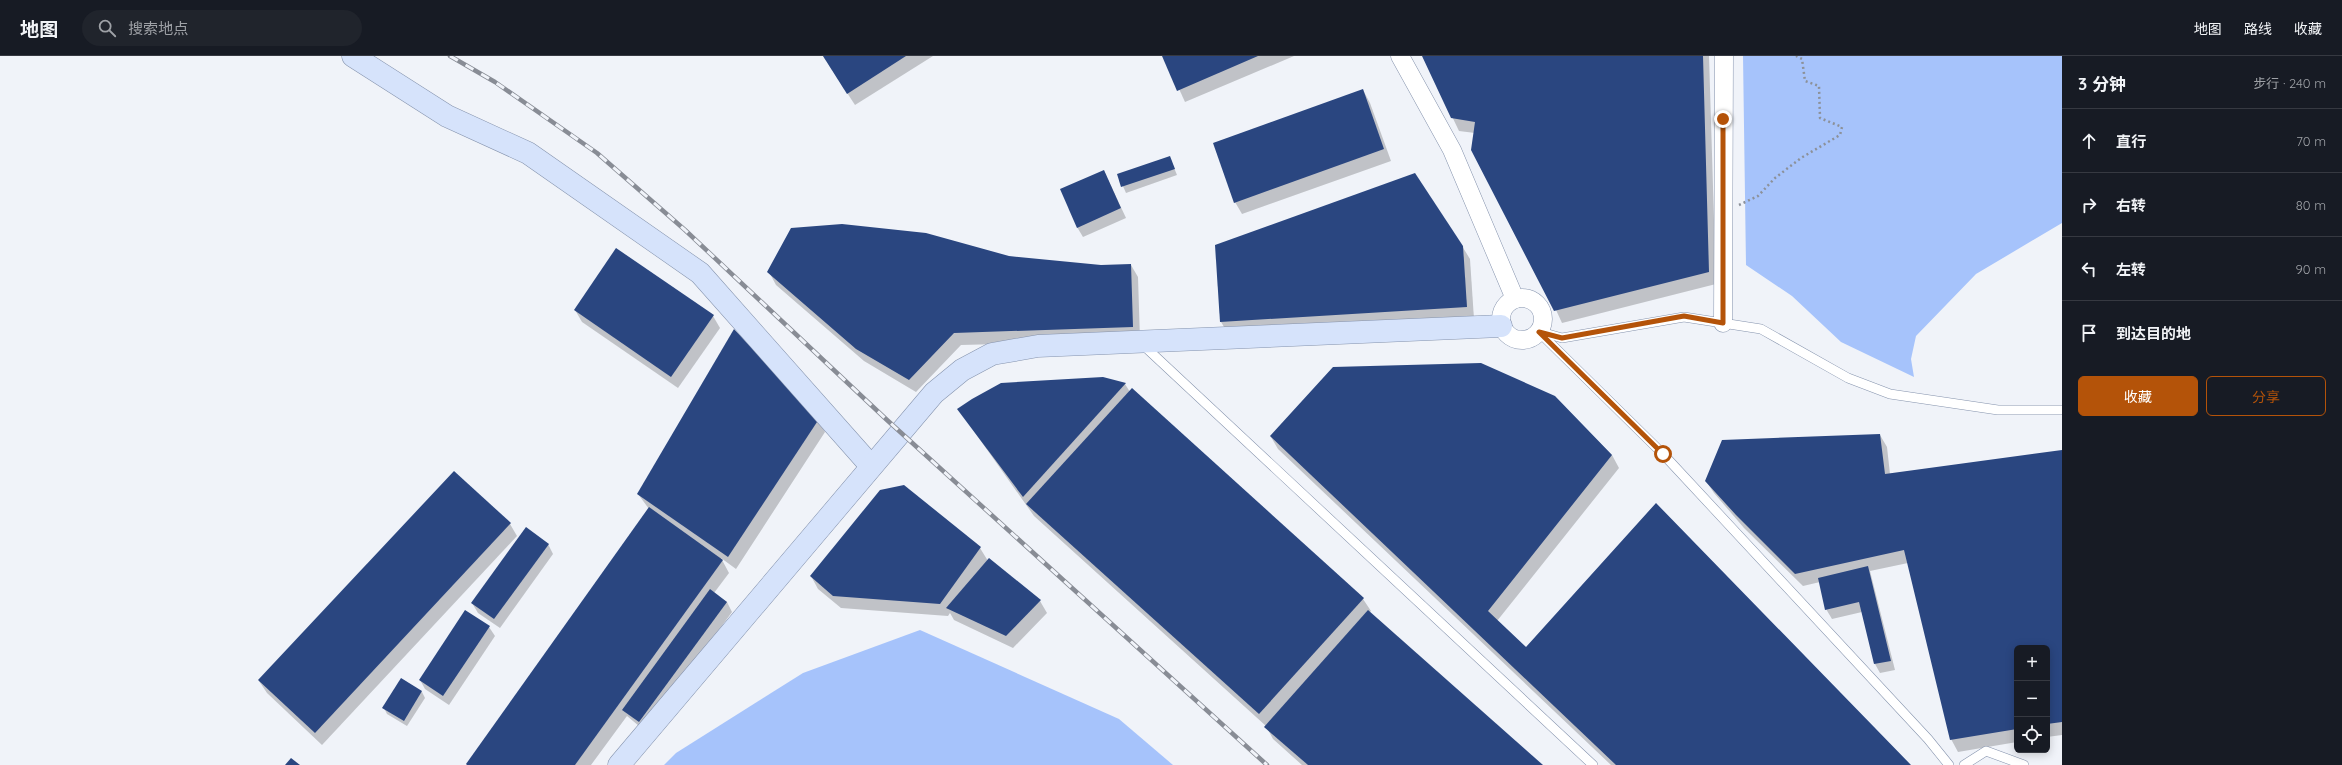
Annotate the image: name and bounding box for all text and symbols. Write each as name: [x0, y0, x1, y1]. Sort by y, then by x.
search box: [82, 10, 362, 46]
text: 地图: [20, 17, 58, 41]
icon: search: [96, 17, 118, 39]
text: 搜索地点: [128, 19, 188, 38]
text: 地图: [2194, 20, 2222, 38]
text: 路线: [2244, 20, 2272, 38]
text: 收藏: [2294, 20, 2322, 38]
text: 3 分钟: [2078, 73, 2126, 94]
text: 步行 · 240 m: [2253, 75, 2326, 91]
route end: [1714, 110, 1732, 128]
icon: ahead: [2078, 130, 2100, 152]
text: 直行: [2116, 132, 2146, 151]
text: 70 m: [2296, 133, 2326, 149]
icon: right: [2078, 194, 2100, 216]
text: 右转: [2116, 196, 2146, 215]
text: 80 m: [2296, 197, 2326, 213]
icon: left: [2078, 258, 2100, 280]
text: 左转: [2116, 260, 2146, 279]
text: 90 m: [2296, 261, 2326, 277]
icon: arrive: [2078, 322, 2100, 344]
text: 到达目的地: [2116, 324, 2191, 343]
button: 收藏: [2078, 376, 2198, 416]
button: 分享: [2206, 376, 2326, 416]
route start: [1654, 445, 1672, 463]
map controls: [2014, 645, 2050, 753]
button: +: [2014, 645, 2050, 681]
button: −: [2014, 681, 2050, 717]
button: locate: [2014, 717, 2050, 753]

